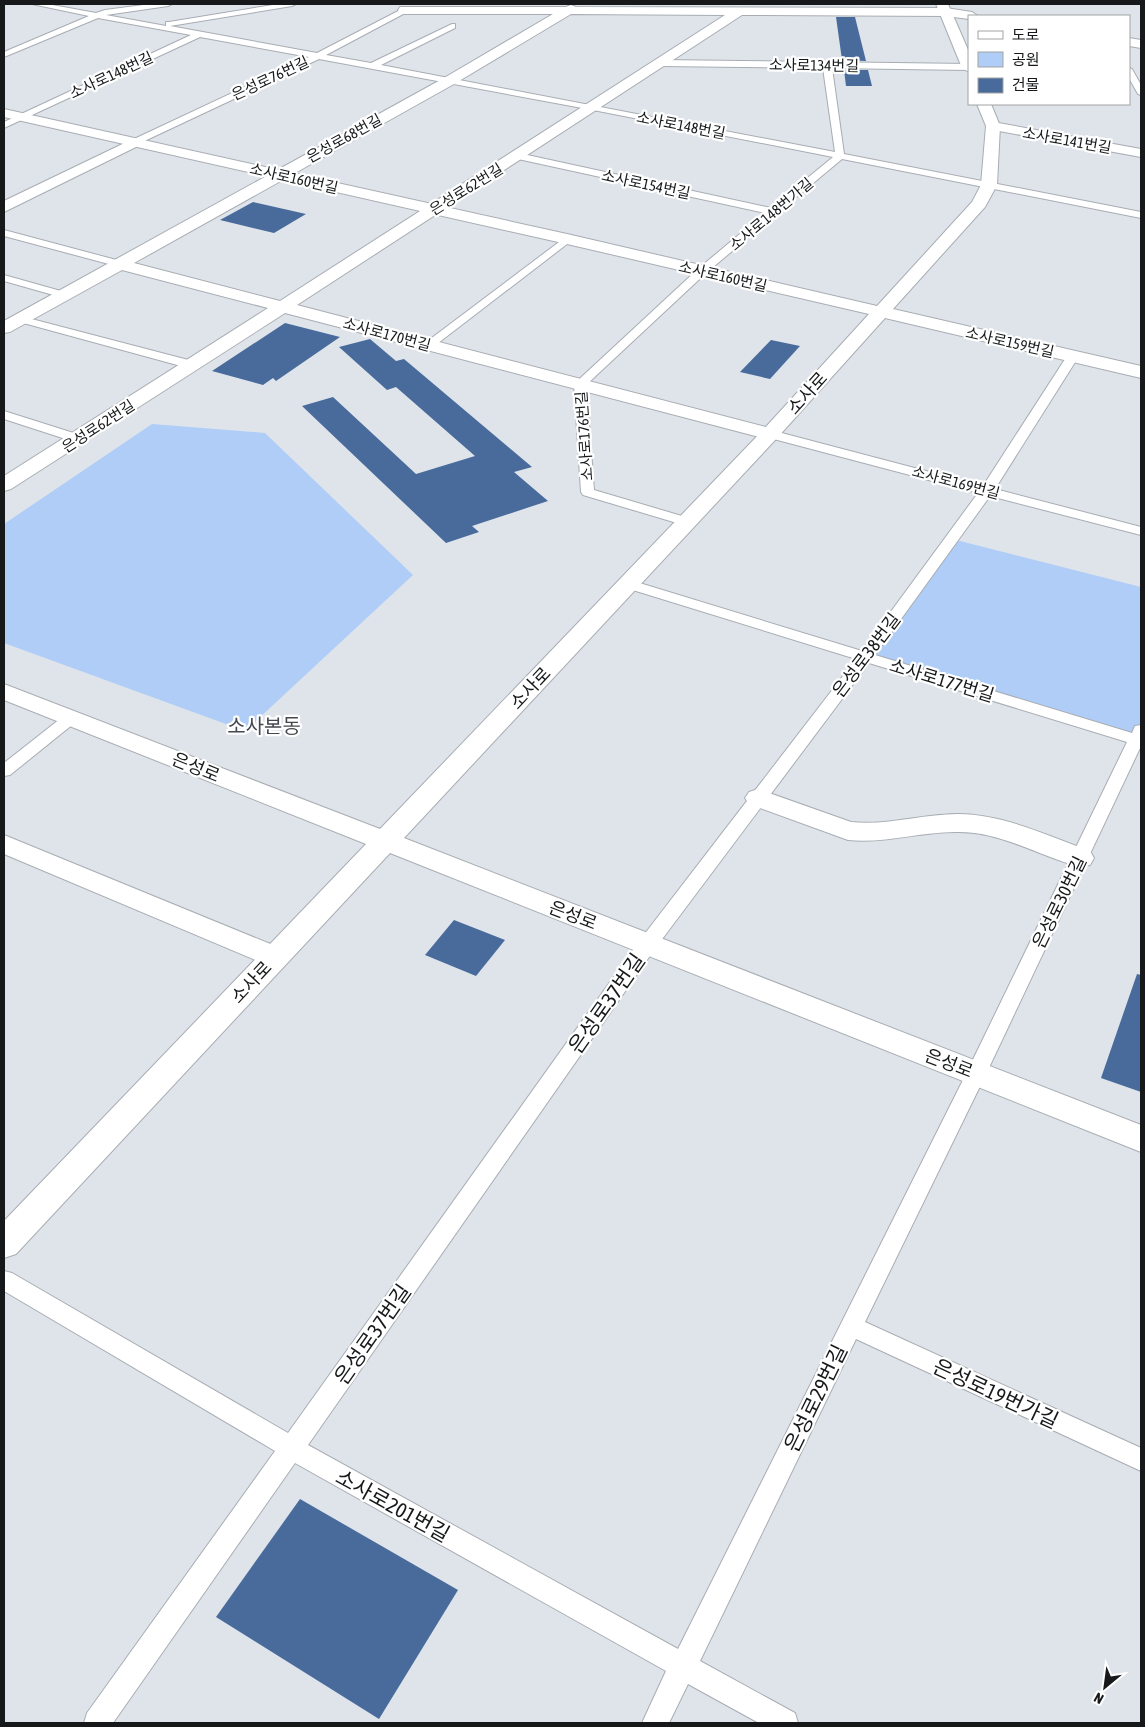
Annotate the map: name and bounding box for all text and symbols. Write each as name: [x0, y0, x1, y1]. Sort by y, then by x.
legend: [968, 15, 1130, 105]
text: 도로: [1012, 26, 1040, 43]
street label: 소사로148번길: [67, 48, 155, 102]
text: 공원: [1012, 51, 1040, 68]
street label: 은성로76번길: [229, 53, 311, 103]
street label: 소사로134번길: [769, 56, 859, 74]
text: 건물: [1012, 76, 1040, 93]
street label: 소사로148번길: [635, 108, 727, 142]
street label: 은성로68번길: [304, 110, 384, 166]
street label: 소사로141번길: [1021, 124, 1113, 156]
street label: 소사로160번길: [248, 160, 340, 196]
street label: 은성로62번길: [426, 160, 506, 218]
street label: 소사로154번길: [600, 166, 692, 202]
street label: 소사로148번가길: [726, 174, 816, 254]
street label: 소사로160번길: [677, 258, 769, 294]
street label: 소사로170번길: [341, 314, 433, 354]
street label: 소사로159번길: [964, 324, 1056, 360]
street label: 소사로: [783, 368, 831, 418]
street label: 소사로176번길: [572, 390, 596, 482]
street label: 은성로62번길: [59, 396, 137, 456]
street label: 소사로169번길: [910, 462, 1002, 502]
street label: 은성로38번길: [828, 609, 904, 701]
street label: 소사로177번길: [887, 654, 997, 706]
street label: 소사로: [505, 663, 555, 713]
district label: 소사본동: [227, 714, 301, 737]
street label: 은성로: [169, 748, 223, 786]
street label: 은성로30번길: [1028, 853, 1090, 951]
street label: 은성로: [546, 896, 600, 934]
street label: 은성로37번길: [563, 948, 649, 1058]
street label: 소사로: [226, 957, 276, 1007]
street label: 은성로: [922, 1044, 976, 1082]
street label: 은성로37번길: [329, 1279, 415, 1389]
street label: 은성로29번길: [779, 1340, 851, 1456]
street label: 은성로19번가길: [929, 1353, 1063, 1433]
street label: 소사로201번길: [332, 1464, 454, 1546]
north arrow: [1080, 1662, 1130, 1712]
text: N: [1091, 1689, 1106, 1707]

